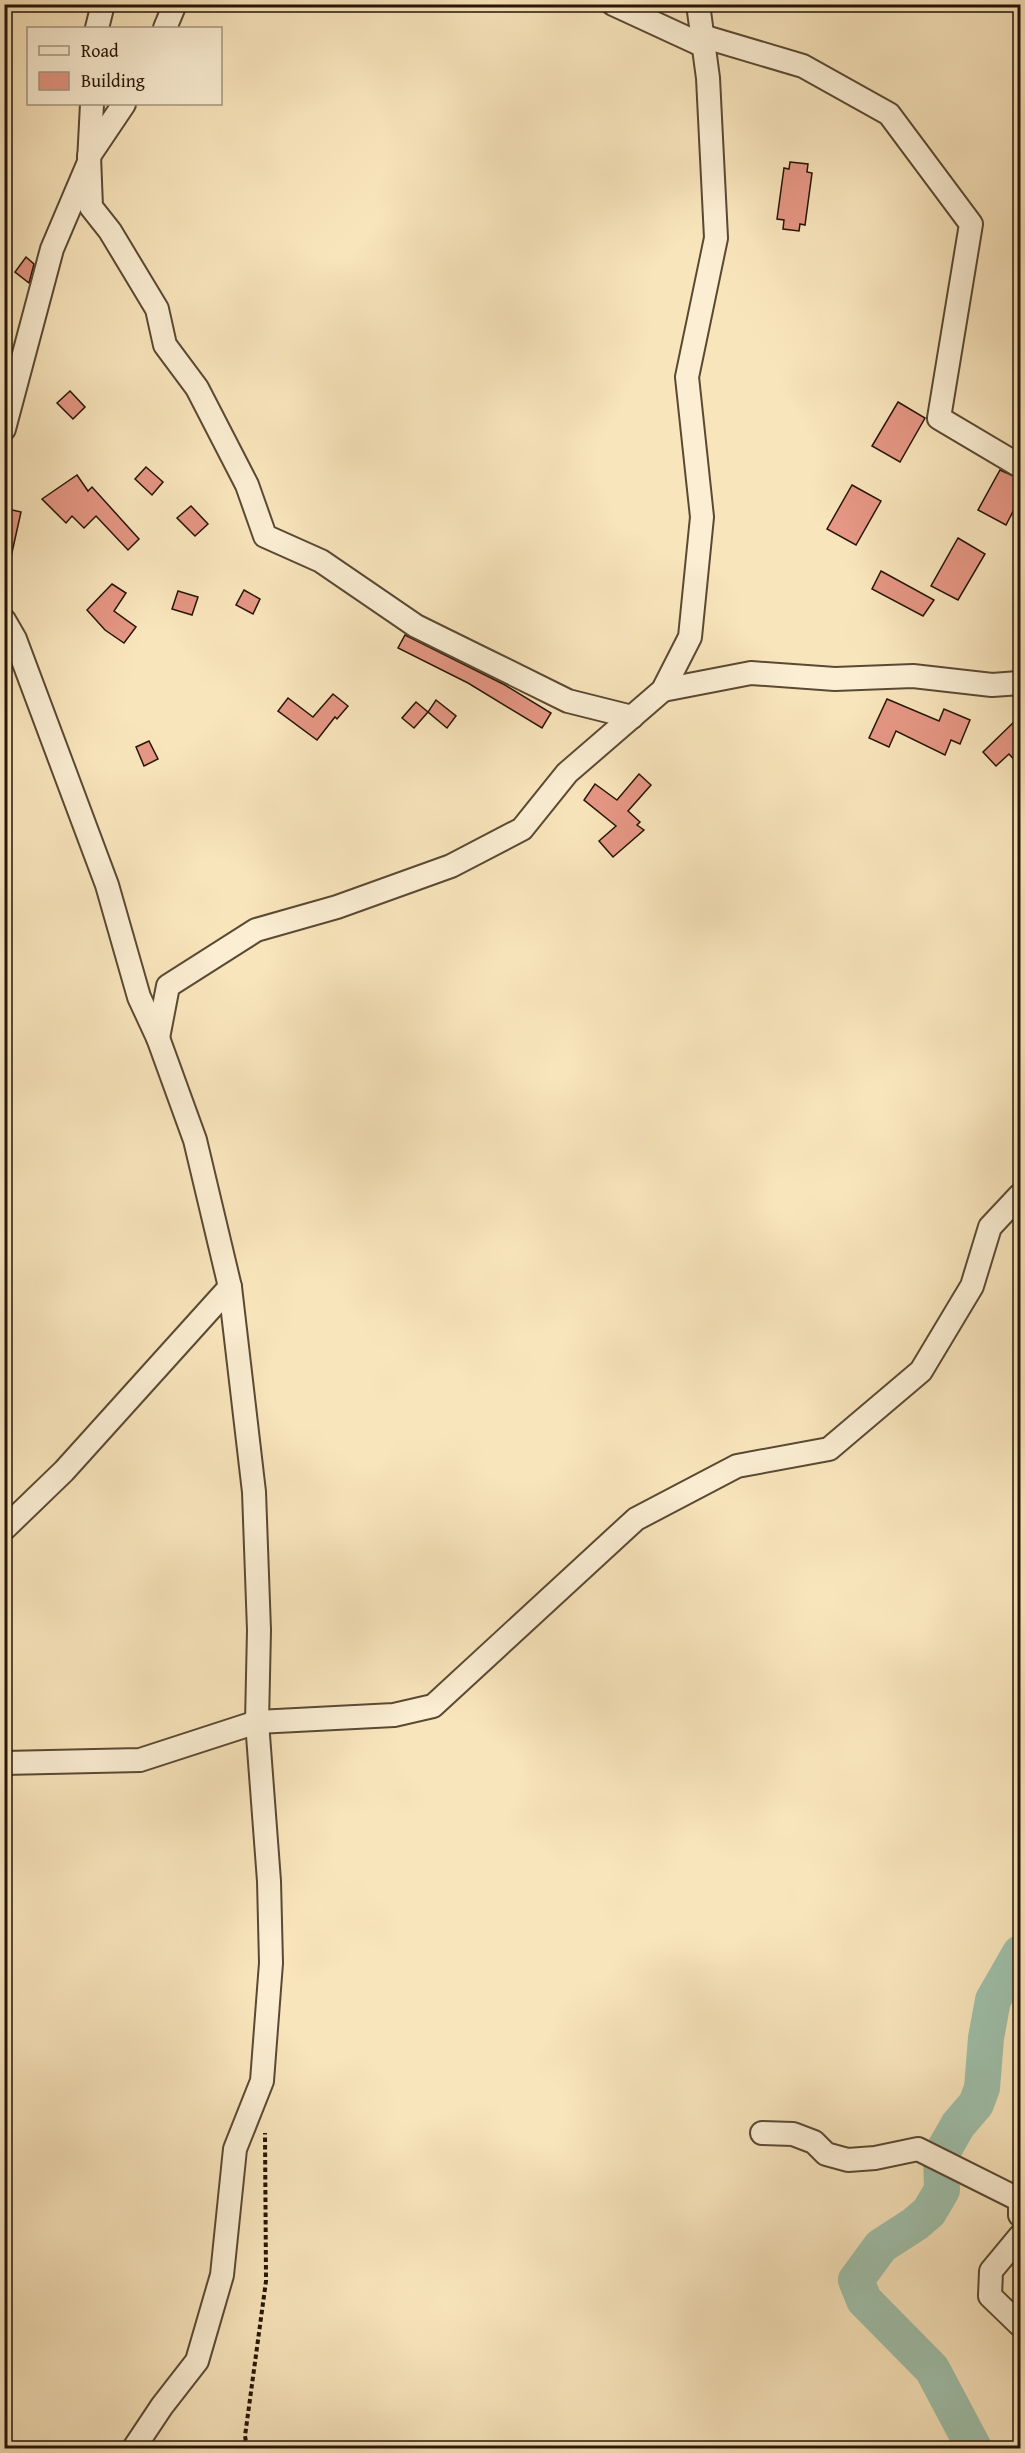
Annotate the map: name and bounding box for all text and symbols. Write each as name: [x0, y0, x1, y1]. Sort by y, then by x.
legend: [27, 27, 222, 105]
text: Road: [81, 37, 119, 64]
text: Building: [81, 67, 145, 94]

